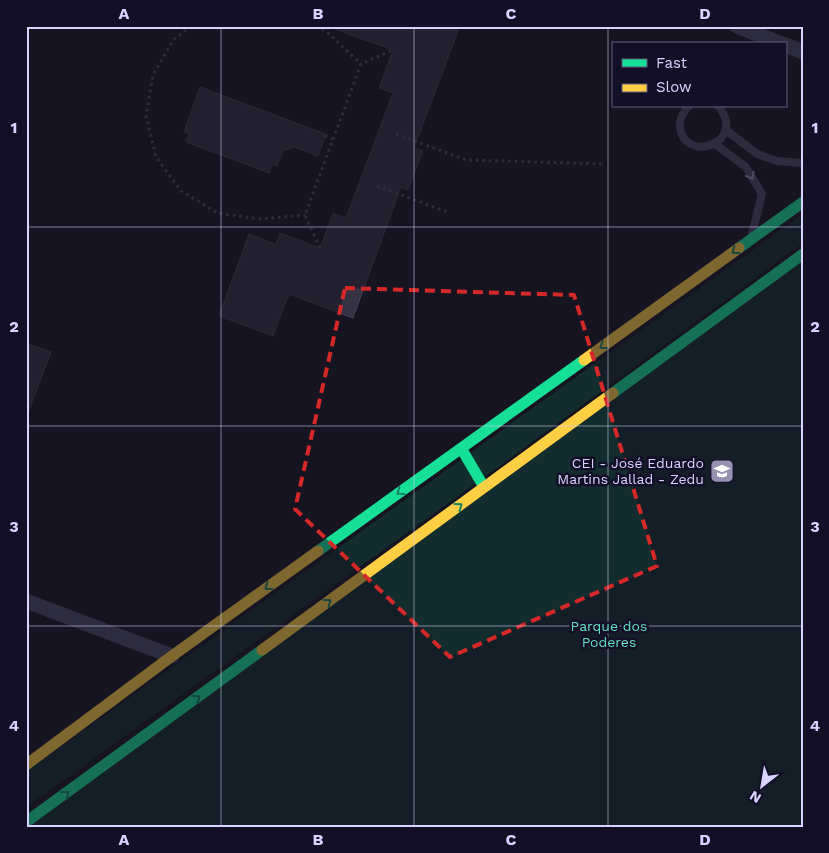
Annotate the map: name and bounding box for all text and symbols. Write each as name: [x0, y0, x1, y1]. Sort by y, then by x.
text: A: [119, 4, 130, 23]
text: B: [313, 4, 324, 23]
text: C: [506, 4, 517, 23]
text: D: [699, 4, 711, 23]
legend: [612, 42, 786, 108]
text: Fast: [656, 54, 688, 72]
text: Slow: [656, 78, 692, 96]
text: 1: [11, 118, 17, 137]
text: 1: [812, 118, 818, 137]
one-way arrow: [745, 170, 755, 179]
one-way arrow: [732, 246, 741, 254]
text: 2: [9, 317, 19, 336]
text: 2: [810, 317, 820, 336]
one-way arrow: [600, 340, 609, 350]
place label: CEI - José Eduardo Martins Jallad - Zedu: [557, 455, 704, 487]
school or university icon: CEI - José Eduardo Martins Jallad - Zedu: [709, 458, 735, 484]
one-way arrow: [396, 486, 406, 495]
one-way arrow: [453, 503, 462, 511]
text: 3: [9, 517, 19, 536]
text: 3: [810, 517, 820, 536]
one-way arrow: [264, 581, 274, 590]
one-way arrow: [322, 599, 331, 607]
park label: Parque dos Poderes: [571, 618, 647, 650]
one-way arrow: [191, 695, 200, 703]
text: 4: [9, 716, 19, 735]
text: 4: [810, 716, 820, 735]
north arrow: [736, 760, 786, 810]
text: N: [747, 788, 764, 807]
one-way arrow: [60, 791, 69, 799]
text: A: [119, 830, 130, 849]
text: B: [313, 830, 324, 849]
text: C: [506, 830, 517, 849]
text: D: [699, 830, 711, 849]

